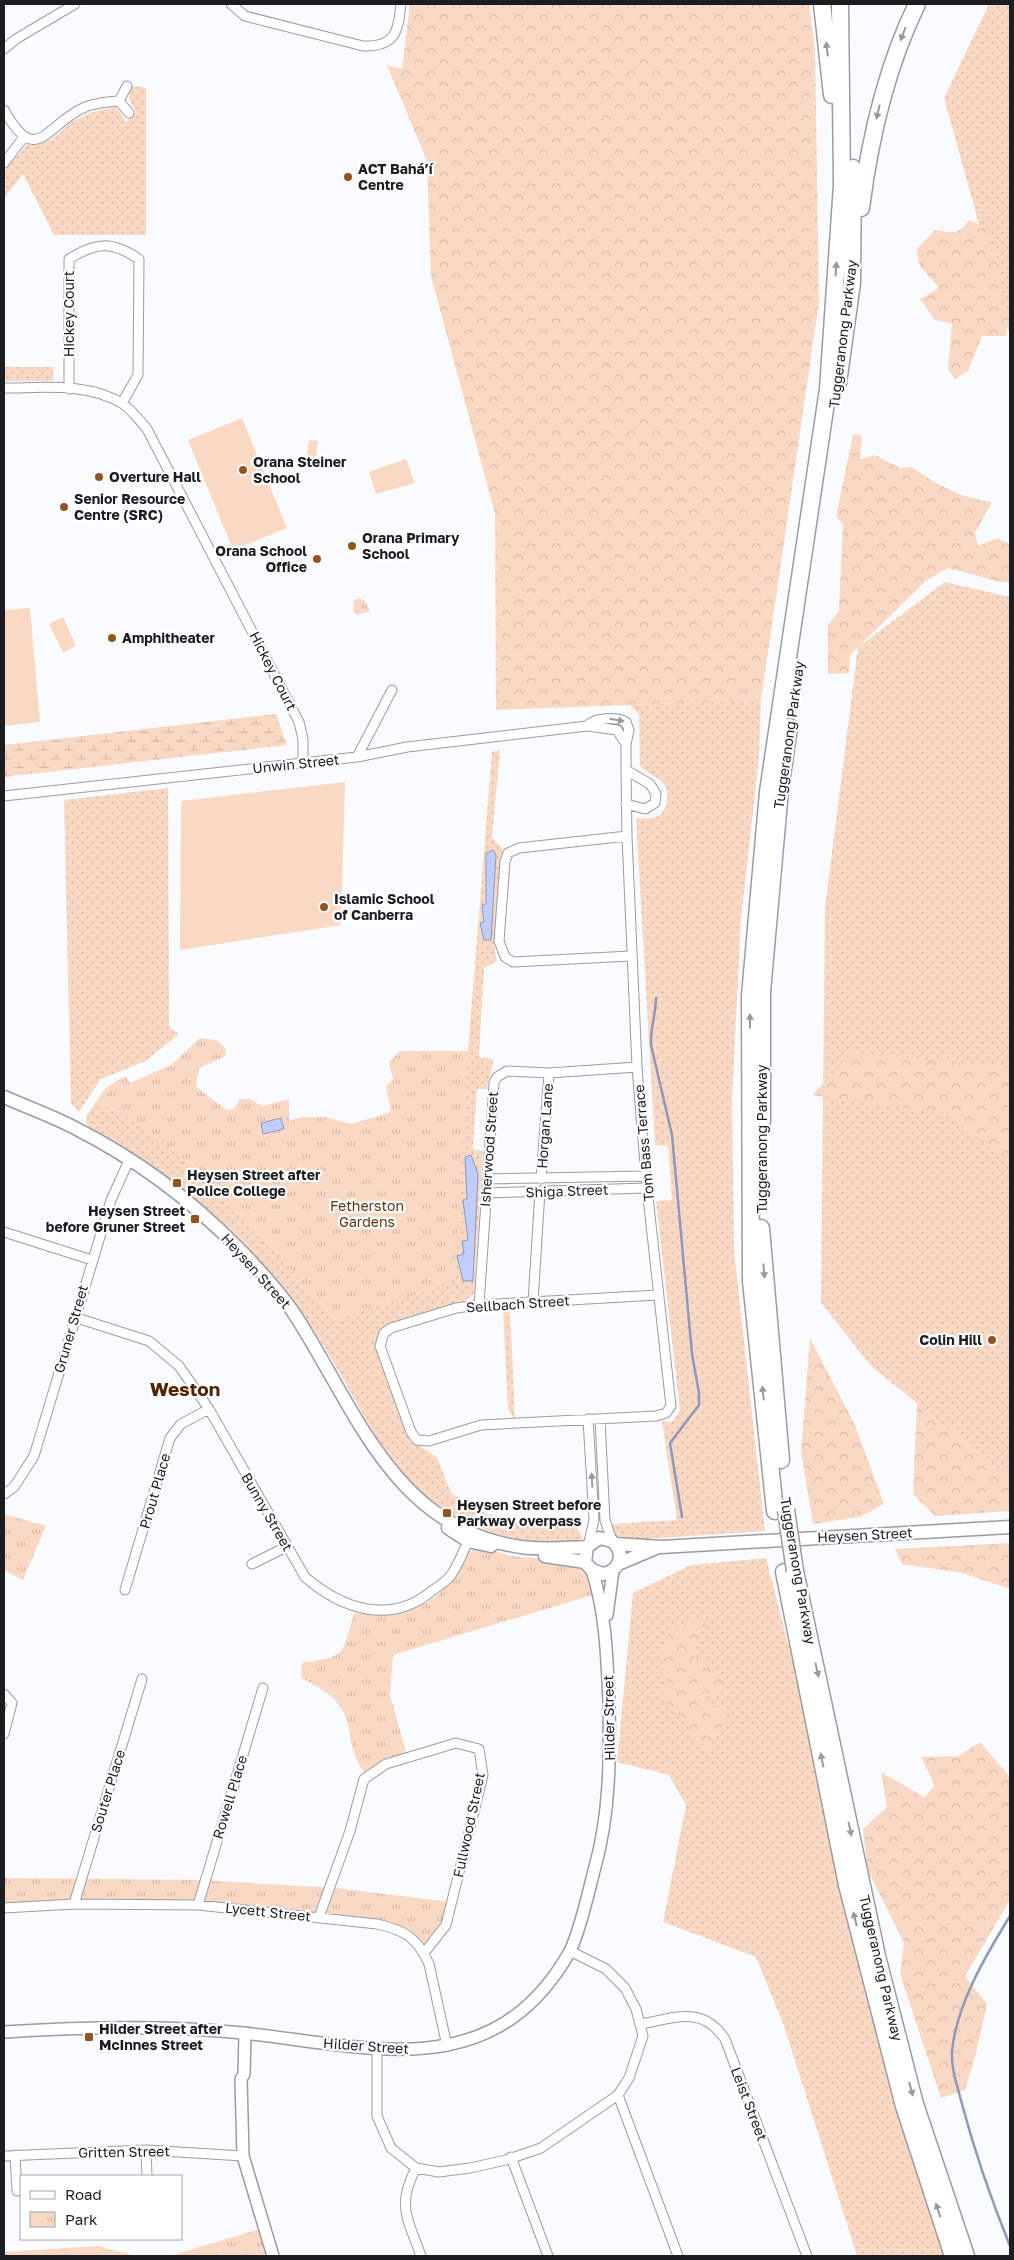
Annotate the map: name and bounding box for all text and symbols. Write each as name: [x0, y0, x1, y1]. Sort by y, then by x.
one-way arrow: [899, 27, 907, 42]
one-way arrow: [823, 41, 831, 57]
one-way arrow: [874, 105, 882, 121]
place label: ACT Bahá’í Centre: [358, 160, 434, 193]
marker: ACT Bahá’í Centre: [342, 171, 354, 183]
street label: Tuggeranong Parkway: [825, 259, 860, 409]
one-way arrow: [832, 261, 840, 277]
street label: Hickey Court: [60, 271, 77, 357]
place label: Orana Steiner School: [253, 453, 347, 486]
marker: Orana Steiner School: [237, 464, 249, 476]
place label: Overture Hall: [109, 468, 201, 485]
marker: Overture Hall: [93, 471, 105, 483]
place label: Senior Resource Centre (SRC): [74, 490, 185, 523]
marker: Senior Resource Centre (SRC): [58, 501, 70, 513]
place label: Orana Primary School: [362, 529, 460, 562]
marker: Orana Primary School: [346, 540, 358, 552]
place label: Orana School Office: [215, 542, 307, 575]
marker: Orana School Office: [311, 553, 323, 565]
street label: Hickey Court: [246, 628, 301, 713]
place label: Amphitheater: [122, 629, 215, 646]
marker: Amphitheater: [106, 632, 118, 644]
street label: Tuggeranong Parkway: [770, 660, 807, 810]
one-way arrow: [609, 717, 625, 725]
street label: Unwin Street: [252, 750, 340, 777]
place label: Islamic School of Canberra: [334, 890, 435, 923]
marker: Islamic School of Canberra: [318, 901, 330, 913]
one-way arrow: [746, 1013, 754, 1029]
street label: Tuggeranong Parkway: [753, 1064, 770, 1214]
street label: Horgan Lane: [533, 1083, 556, 1169]
street label: Tom Bass Terrace: [630, 1084, 657, 1202]
street label: Isherwood Street: [476, 1091, 501, 1207]
place label: Heysen Street after Police College: [187, 1166, 321, 1199]
marker: Heysen Street after Police College: [171, 1177, 183, 1189]
street label: Shiga Street: [525, 1181, 609, 1200]
park label: Fetherston Gardens: [330, 1197, 404, 1230]
place label: Heysen Street before Gruner Street: [46, 1202, 185, 1235]
marker: Heysen Street before Gruner Street: [189, 1213, 201, 1225]
street label: Heysen Street: [218, 1230, 295, 1312]
one-way arrow: [761, 1264, 769, 1280]
street label: Gruner Street: [50, 1283, 91, 1375]
street label: Sellbach Street: [466, 1291, 570, 1316]
place label: Colin Hill: [919, 1331, 982, 1348]
marker: Colin Hill: [986, 1334, 998, 1346]
district label: Weston: [150, 1377, 220, 1400]
one-way arrow: [759, 1385, 767, 1401]
street label: Prout Place: [136, 1451, 173, 1531]
street label: Bunny Street: [238, 1470, 297, 1554]
one-way arrow: [587, 1472, 595, 1488]
place label: Heysen Street before Parkway overpass: [457, 1496, 601, 1529]
street label: Tuggeranong Parkway: [777, 1496, 820, 1646]
marker: Heysen Street before Parkway overpass: [441, 1507, 453, 1519]
street label: Heysen Street: [817, 1524, 913, 1545]
one-way arrow: [813, 1662, 821, 1678]
street label: Hilder Street: [599, 1675, 618, 1761]
street label: Souter Place: [87, 1747, 128, 1834]
one-way arrow: [817, 1752, 825, 1768]
street label: Rowell Place: [209, 1753, 250, 1841]
street label: Fullwood Street: [449, 1771, 488, 1879]
one-way arrow: [846, 1821, 854, 1836]
street label: Tuggeranong Parkway: [856, 1893, 907, 2043]
street label: Lycett Street: [224, 1899, 312, 1924]
one-way arrow: [851, 1912, 859, 1927]
place label: Hilder Street after McInnes Street: [99, 2020, 223, 2053]
marker: Hilder Street after McInnes Street: [83, 2031, 95, 2043]
street label: Hilder Street: [323, 2034, 409, 2057]
street label: Leist Street: [728, 2065, 771, 2143]
one-way arrow: [908, 2082, 916, 2097]
street label: Gritten Street: [78, 2142, 170, 2161]
legend: [20, 2175, 182, 2240]
text: Road: [65, 2185, 102, 2203]
one-way arrow: [933, 2202, 941, 2217]
text: Park: [65, 2210, 98, 2228]

